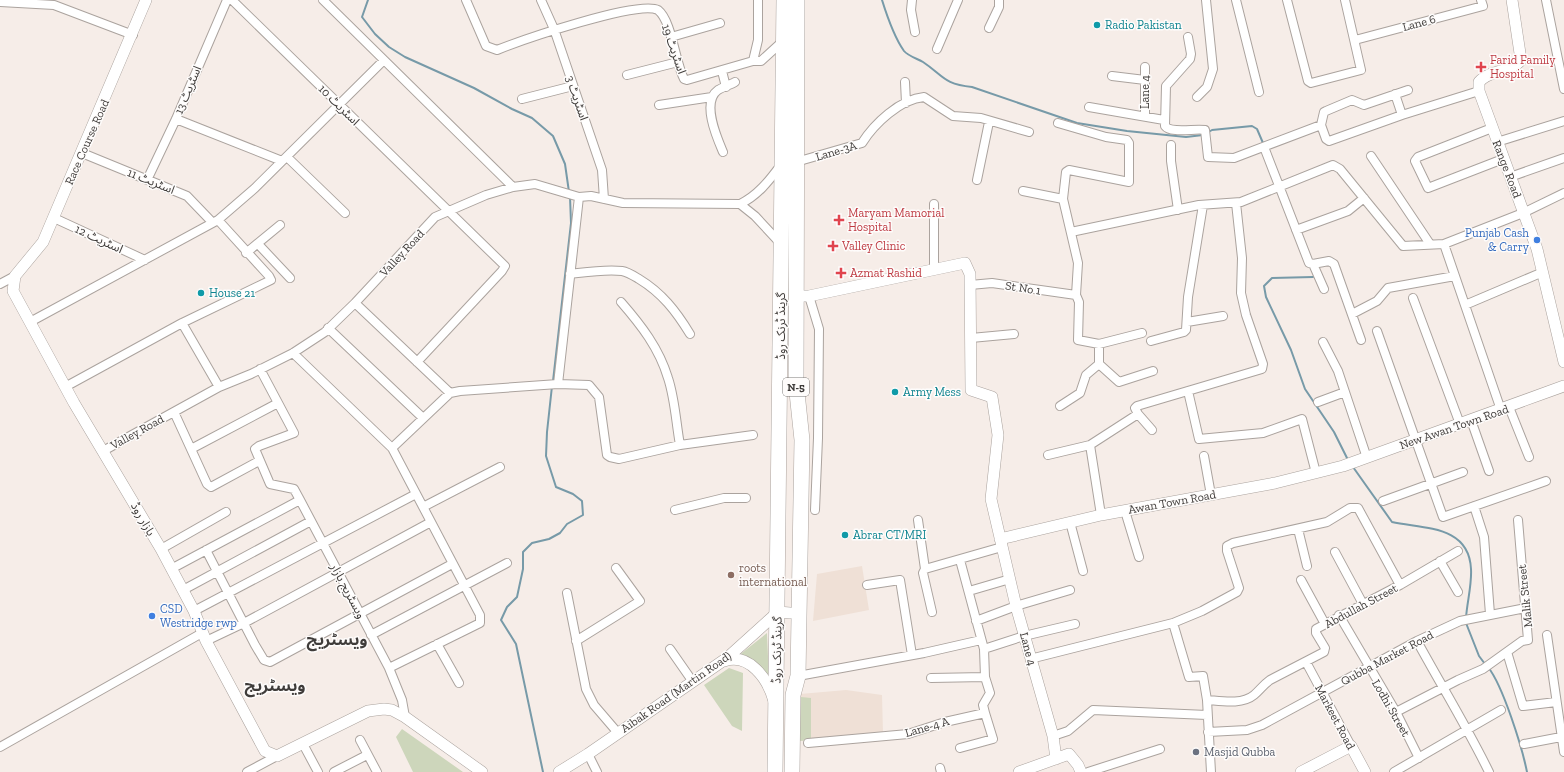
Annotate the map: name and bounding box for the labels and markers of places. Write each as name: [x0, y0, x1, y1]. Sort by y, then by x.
place label: Radio Pakistan: [1105, 18, 1182, 32]
marker: Radio Pakistan: [1092, 20, 1102, 30]
place label: Farid Family Hospital: [1490, 53, 1556, 81]
marker: Farid Family Hospital: [1475, 61, 1487, 73]
place label: Maryam Mamorial Hospital: [848, 206, 944, 234]
marker: Maryam Mamorial Hospital: [833, 214, 845, 226]
place label: Punjab Cash & Carry: [1465, 226, 1530, 254]
marker: Punjab Cash & Carry: [1532, 235, 1542, 245]
place label: Valley Clinic: [841, 239, 906, 253]
marker: Valley Clinic: [827, 240, 839, 252]
place label: Azmat Rashid: [850, 266, 922, 280]
marker: Azmat Rashid: [835, 267, 847, 279]
place label: House 21: [209, 286, 255, 300]
marker: House 21: [196, 288, 206, 298]
place label: Army Mess: [903, 385, 961, 399]
marker: Army Mess: [890, 387, 900, 397]
place label: Abrar CT/MRI: [853, 528, 926, 542]
marker: Abrar CT/MRI: [840, 530, 850, 540]
place label: roots international: [739, 561, 807, 589]
marker: roots international: [726, 570, 736, 580]
place label: CSD Westridge rwp: [160, 602, 237, 630]
marker: CSD Westridge rwp: [147, 611, 157, 621]
place label: Masjid Qubba: [1204, 745, 1276, 760]
marker: Masjid Qubba: [1191, 747, 1201, 757]

